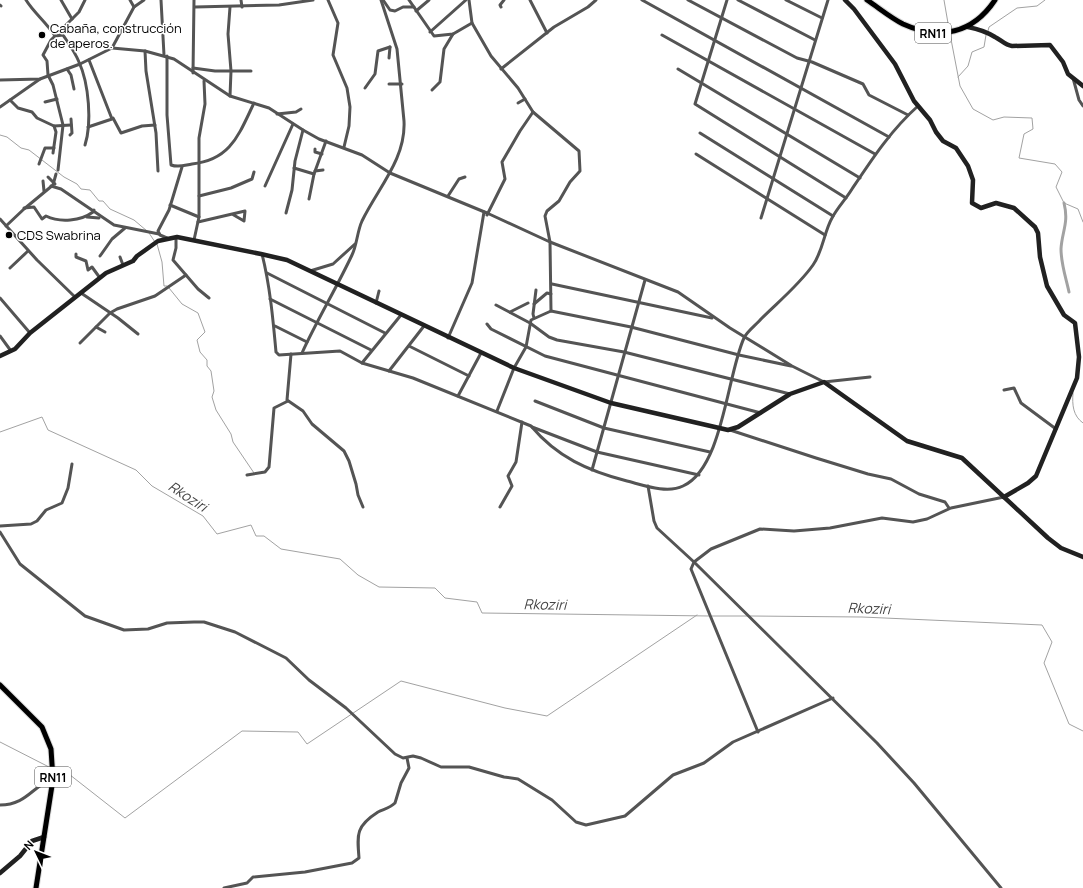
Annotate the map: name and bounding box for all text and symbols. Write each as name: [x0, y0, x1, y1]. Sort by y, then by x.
place label: Cabaña, construcción de aperos.: [50, 19, 182, 52]
road number: RN11: [915, 23, 951, 43]
marker: Cabaña, construcción de aperos.: [37, 30, 47, 40]
place label: CDS Swabrina: [17, 226, 101, 244]
marker: CDS Swabrina: [4, 230, 14, 240]
water label: Rkoziri: [165, 476, 212, 517]
water label: Rkoziri: [524, 594, 568, 614]
water label: Rkoziri: [847, 598, 892, 618]
road number: RN11: [35, 767, 71, 787]
north arrow: [16, 832, 56, 872]
text: N: [20, 837, 37, 853]

